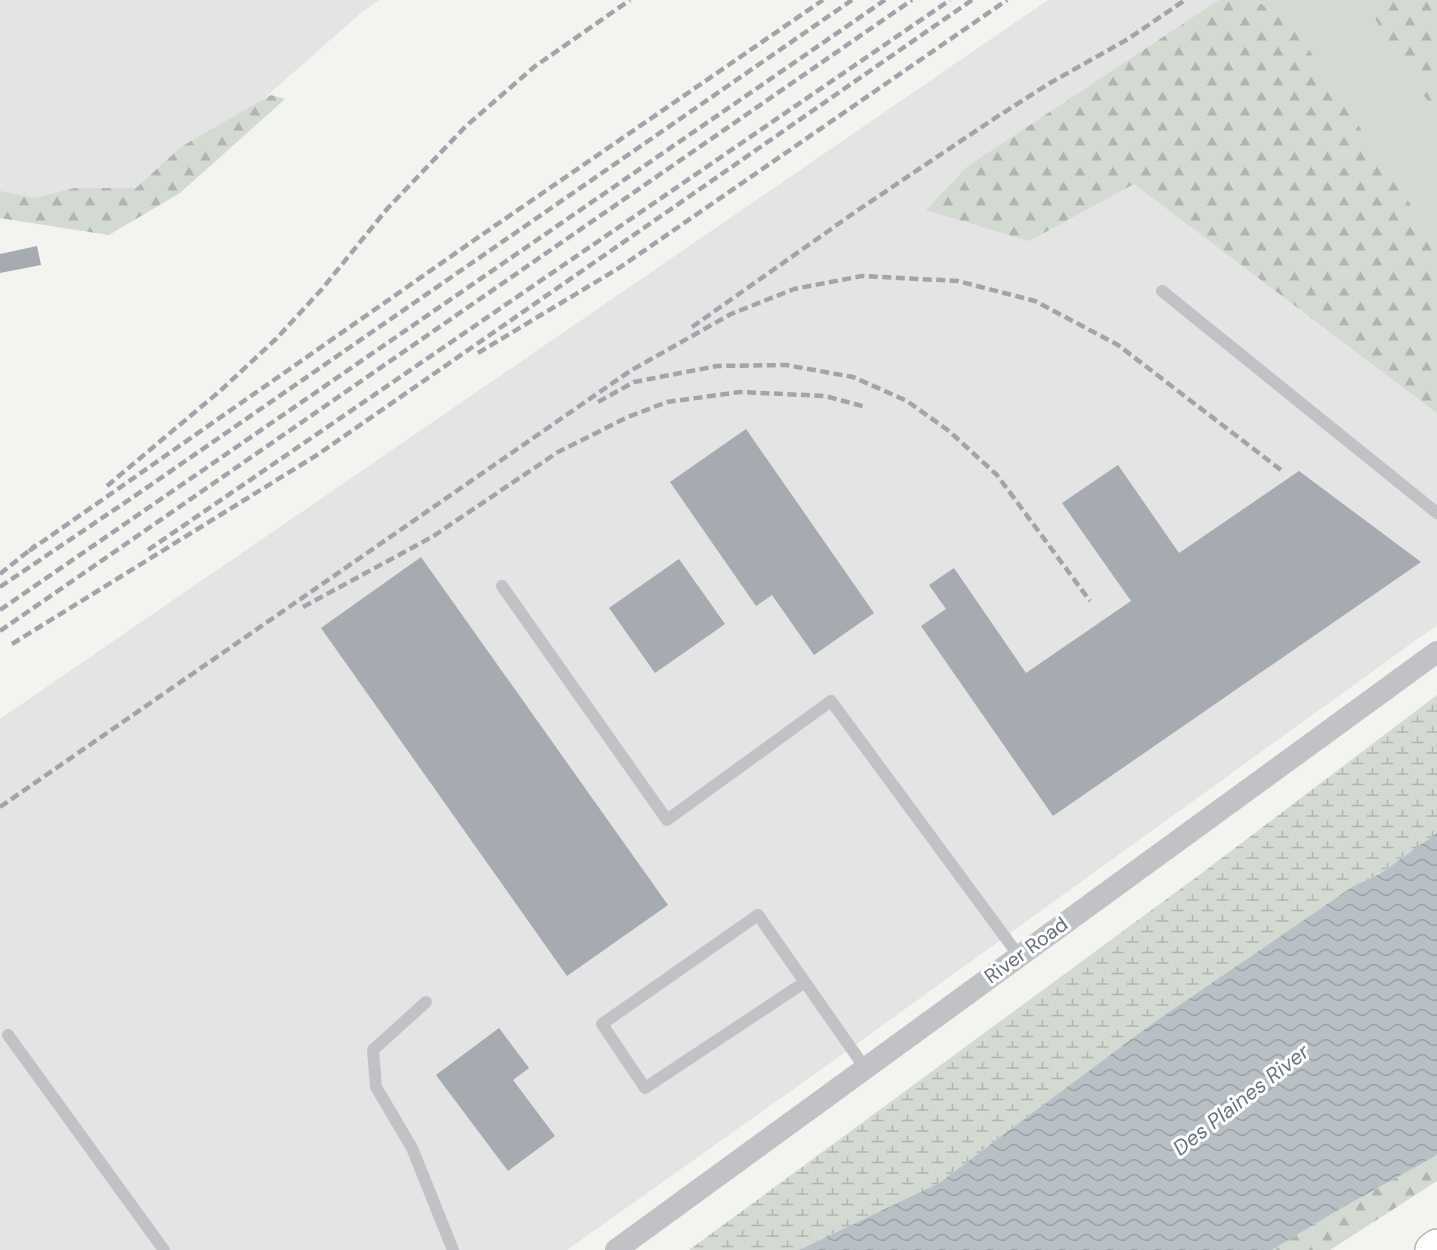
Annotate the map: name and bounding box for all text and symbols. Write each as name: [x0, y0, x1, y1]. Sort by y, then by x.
street label: River Road: [979, 911, 1073, 989]
water label: Des Plaines River: [1167, 1037, 1316, 1162]

